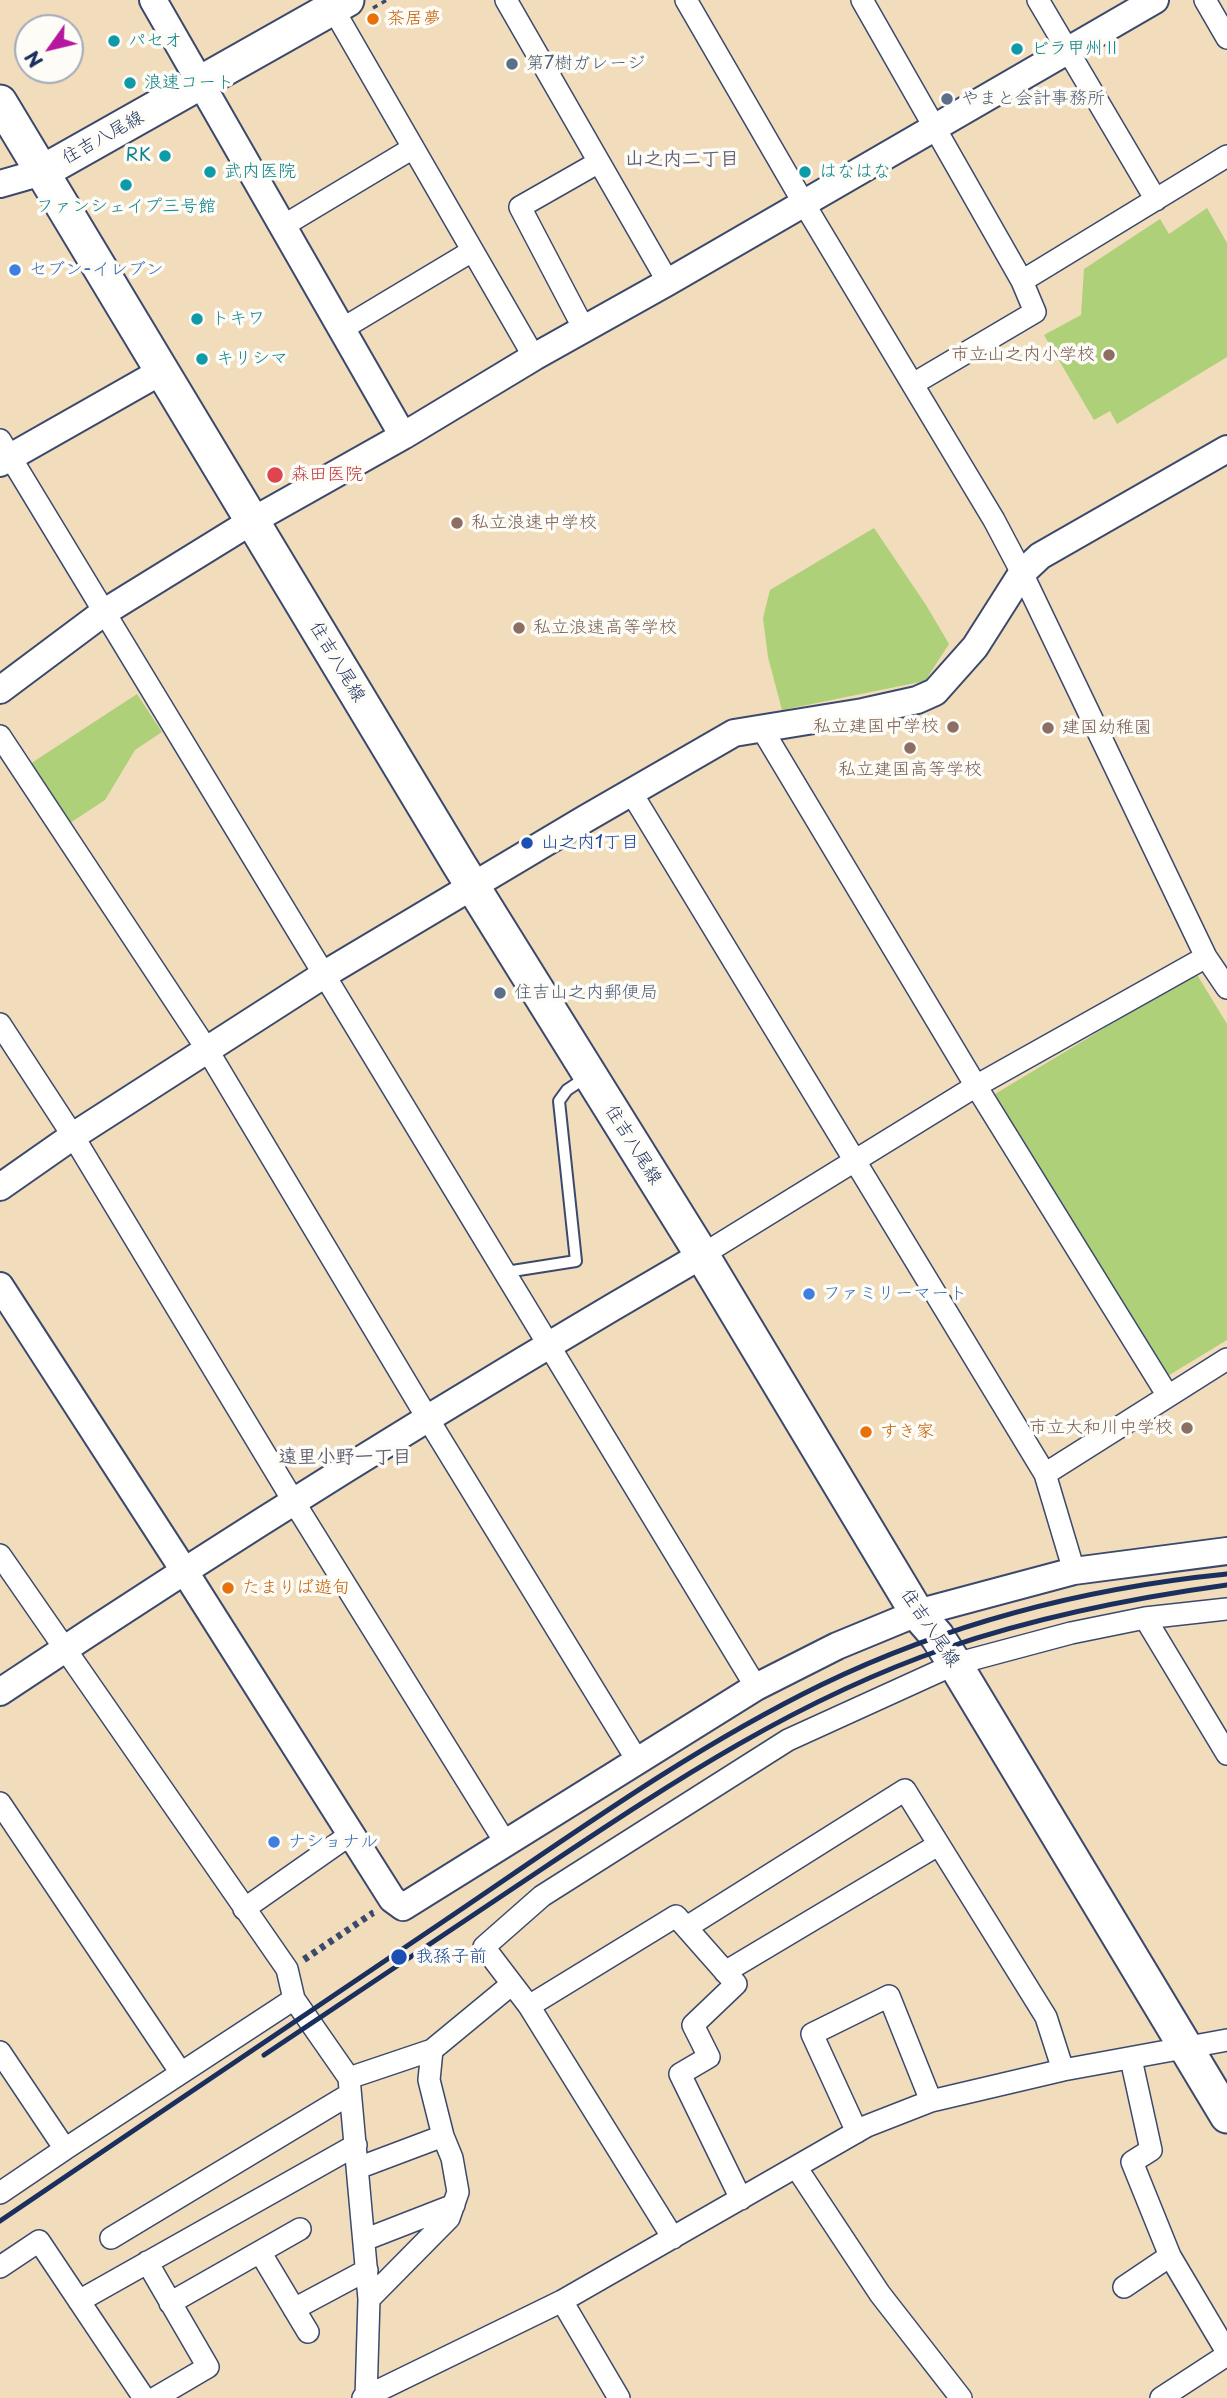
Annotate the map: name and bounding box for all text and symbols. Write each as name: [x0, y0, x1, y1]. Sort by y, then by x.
place label: 茶居夢: [387, 8, 441, 30]
marker: 茶居夢: [365, 11, 381, 27]
north arrow: [14, 14, 84, 84]
place label: パセオ: [128, 30, 182, 52]
marker: パセオ: [106, 33, 122, 49]
place label: ビラ甲州Ⅱ: [1031, 38, 1121, 60]
marker: ビラ甲州Ⅱ: [1009, 41, 1025, 57]
text: N: [17, 46, 49, 74]
place label: 第7樹ガレージ: [526, 53, 645, 75]
marker: 第7樹ガレージ: [504, 56, 520, 72]
place label: 浪速コート: [144, 72, 234, 94]
marker: 浪速コート: [122, 75, 138, 91]
place label: やまと会計事務所: [961, 88, 1105, 110]
marker: やまと会計事務所: [939, 91, 955, 107]
street label: 住吉八尾線: [58, 107, 148, 169]
place label: RK: [126, 145, 151, 167]
marker: RK: [157, 148, 173, 164]
district label: 山之内二丁目: [625, 149, 739, 171]
place label: 武内医院: [224, 161, 296, 183]
place label: はなはな: [819, 161, 891, 183]
marker: 武内医院: [202, 164, 218, 180]
marker: はなはな: [797, 164, 813, 180]
marker: ファンシェイプ三号館: [118, 177, 134, 193]
place label: ファンシェイプ三号館: [36, 196, 216, 218]
place label: セブン-イレブン: [29, 259, 164, 281]
marker: セブン-イレブン: [7, 262, 23, 278]
place label: トキワ: [211, 308, 265, 330]
marker: トキワ: [189, 311, 205, 327]
place label: 市立山之内小学校: [951, 344, 1095, 366]
marker: 市立山之内小学校: [1101, 347, 1117, 363]
place label: キリシマ: [216, 348, 288, 370]
marker: キリシマ: [194, 351, 210, 367]
place label: 森田医院: [291, 464, 363, 486]
marker: 森田医院: [265, 465, 285, 485]
place label: 私立浪速中学校: [471, 512, 597, 534]
marker: 私立浪速中学校: [449, 515, 465, 531]
place label: 私立浪速高等学校: [533, 617, 677, 639]
street label: 住吉八尾線: [305, 618, 369, 706]
marker: 私立浪速高等学校: [511, 620, 527, 636]
place label: 私立建国中学校: [813, 716, 939, 738]
place label: 建国幼稚園: [1062, 717, 1152, 739]
marker: 私立建国中学校: [945, 719, 961, 735]
marker: 建国幼稚園: [1040, 720, 1056, 736]
marker: 私立建国高等学校: [902, 740, 918, 756]
place label: 私立建国高等学校: [838, 759, 982, 781]
place label: 山之内1丁目: [541, 832, 639, 854]
marker: 山之内1丁目: [519, 835, 535, 851]
place label: 住吉山之内郵便局: [514, 982, 658, 1004]
marker: 住吉山之内郵便局: [492, 985, 508, 1001]
street label: 住吉八尾線: [600, 1101, 666, 1189]
place label: ファミリーマート: [823, 1283, 967, 1305]
marker: ファミリーマート: [801, 1286, 817, 1302]
place label: 市立大和川中学校: [1029, 1417, 1173, 1439]
marker: 市立大和川中学校: [1179, 1420, 1195, 1436]
place label: すき家: [880, 1421, 934, 1443]
marker: すき家: [858, 1424, 874, 1440]
district label: 遠里小野一丁目: [279, 1447, 411, 1469]
place label: たまりば遊旬: [242, 1577, 350, 1599]
marker: たまりば遊旬: [220, 1580, 236, 1596]
street label: 住吉八尾線: [896, 1585, 964, 1671]
place label: ナショナル: [288, 1831, 378, 1853]
marker: ナショナル: [266, 1834, 282, 1850]
place label: 我孫子前: [415, 1946, 487, 1968]
marker: 我孫子前: [389, 1947, 409, 1967]

